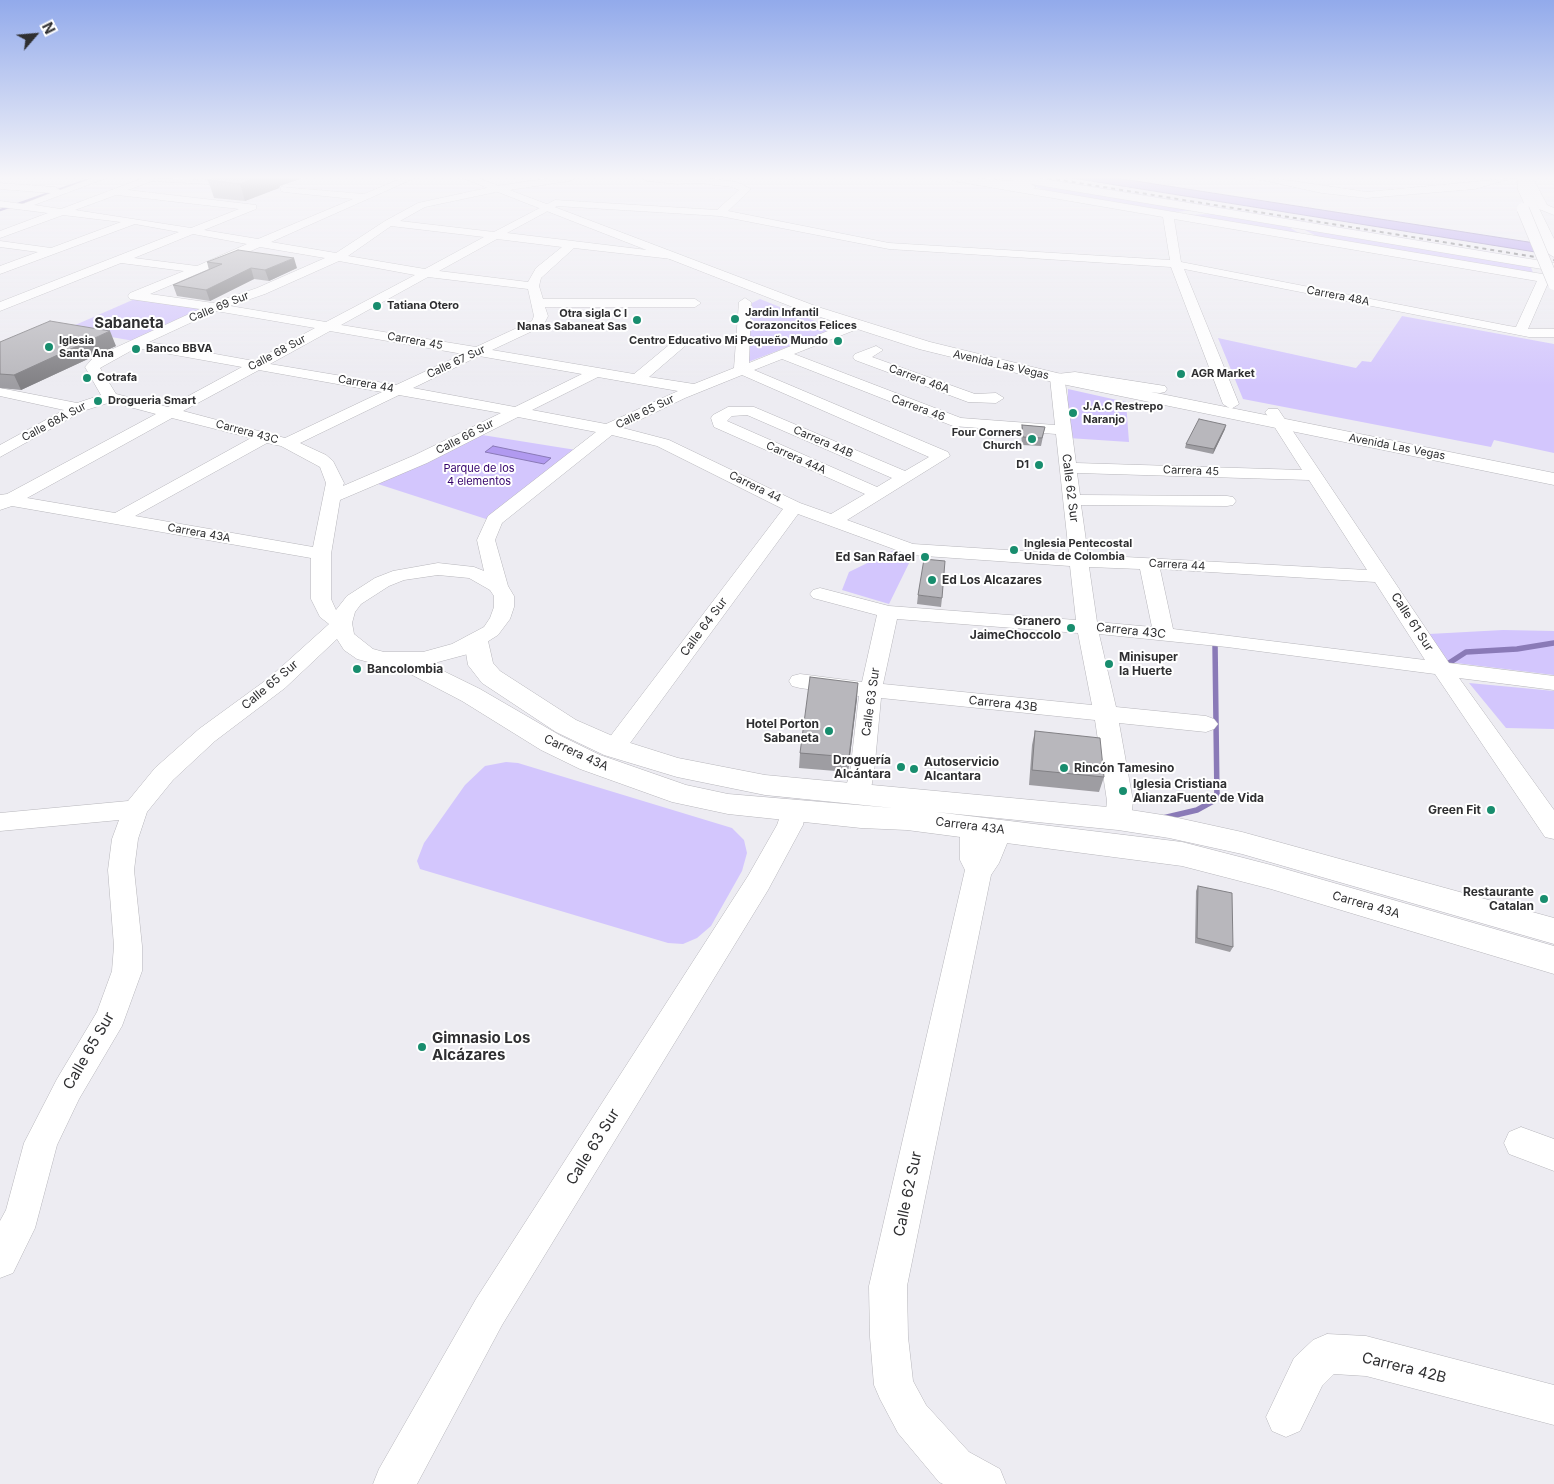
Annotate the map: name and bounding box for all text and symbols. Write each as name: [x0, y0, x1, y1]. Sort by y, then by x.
north arrow: [10, 10, 60, 60]
text: N: [39, 19, 59, 37]
street label: Carrera 48A: [1305, 283, 1371, 309]
street label: Calle 69 Sur: [187, 289, 251, 325]
place label: Tatiana Otero: [387, 299, 459, 313]
marker: Tatiana Otero: [371, 300, 383, 312]
place label: Jardin Infantil Corazoncitos Felices: [745, 306, 857, 332]
place label: Otra sigla C I Nanas Sabaneat Sas: [517, 307, 627, 333]
marker: Jardin Infantil Corazoncitos Felices: [729, 313, 741, 325]
district label: Sabaneta: [94, 314, 164, 332]
marker: Otra sigla C I Nanas Sabaneat Sas: [631, 314, 643, 326]
street label: Carrera 45: [386, 330, 444, 352]
street label: Calle 68 Sur: [246, 332, 308, 374]
place label: Iglesia Santa Ana: [59, 334, 114, 360]
place label: Centro Educativo Mi Pequeño Mundo: [629, 334, 828, 348]
marker: Centro Educativo Mi Pequeño Mundo: [832, 335, 844, 347]
marker: Iglesia Santa Ana: [43, 341, 55, 353]
place label: Banco BBVA: [146, 342, 212, 356]
marker: Banco BBVA: [130, 343, 142, 355]
street label: Calle 67 Sur: [425, 343, 487, 381]
street label: Avenida Las Vegas: [952, 348, 1050, 382]
street label: Carrera 46A: [887, 362, 951, 396]
place label: AGR Market: [1191, 367, 1255, 381]
marker: AGR Market: [1175, 368, 1187, 380]
place label: Cotrafa: [97, 371, 137, 385]
marker: Cotrafa: [81, 372, 93, 384]
street label: Carrera 44: [337, 373, 395, 395]
street label: Calle 65 Sur: [614, 392, 676, 432]
street label: Carrera 46: [889, 392, 947, 424]
place label: Drogueria Smart: [108, 394, 196, 408]
marker: Drogueria Smart: [92, 395, 104, 407]
street label: Calle 68A Sur: [20, 399, 88, 445]
place label: J.A.C Restrepo Naranjo: [1083, 400, 1163, 426]
marker: J.A.C Restrepo Naranjo: [1067, 407, 1079, 419]
street label: Carrera 43C: [214, 417, 280, 447]
street label: Calle 66 Sur: [434, 417, 496, 457]
street label: Carrera 44B: [791, 423, 855, 461]
place label: Four Corners Church: [952, 426, 1022, 452]
street label: Avenida Las Vegas: [1348, 431, 1446, 463]
marker: Four Corners Church: [1026, 433, 1038, 445]
street label: Carrera 44A: [764, 439, 828, 477]
street label: Calle 62 Sur: [1059, 453, 1081, 523]
place label: D1: [1016, 458, 1029, 472]
marker: D1: [1033, 459, 1045, 471]
park label: Parque de los 4 elementos: [443, 462, 515, 488]
street label: Carrera 45: [1163, 463, 1219, 479]
street label: Carrera 44: [727, 469, 783, 505]
street label: Carrera 43A: [166, 521, 232, 545]
place label: Inglesia Pentecostal Unida de Colombia: [1024, 537, 1132, 563]
marker: Inglesia Pentecostal Unida de Colombia: [1008, 544, 1020, 556]
place label: Ed San Rafael: [835, 550, 915, 564]
marker: Ed San Rafael: [919, 551, 931, 563]
street label: Carrera 44: [1148, 557, 1206, 573]
place label: Ed Los Alcazares: [942, 573, 1042, 587]
marker: Ed Los Alcazares: [926, 574, 938, 586]
street label: Calle 61 Sur: [1388, 590, 1436, 654]
street label: Calle 64 Sur: [677, 595, 731, 659]
place label: Granero JaimeChoccolo: [970, 614, 1061, 642]
street label: Carrera 43C: [1095, 620, 1167, 642]
marker: Granero JaimeChoccolo: [1065, 622, 1077, 634]
place label: Minisuper la Huerte: [1119, 650, 1178, 678]
street label: Calle 65 Sur: [239, 657, 301, 713]
marker: Minisuper la Huerte: [1103, 658, 1115, 670]
place label: Bancolombia: [367, 662, 443, 676]
marker: Bancolombia: [351, 663, 363, 675]
street label: Calle 63 Sur: [859, 667, 883, 737]
street label: Carrera 43B: [968, 693, 1038, 715]
place label: Hotel Porton Sabaneta: [746, 717, 819, 745]
marker: Hotel Porton Sabaneta: [823, 725, 835, 737]
street label: Carrera 43A: [541, 732, 611, 774]
place label: Droguería Alcántara: [833, 753, 891, 781]
place label: Autoservicio Alcantara: [924, 755, 999, 783]
marker: Droguería Alcántara: [895, 761, 907, 773]
place label: Rincón Tamesino: [1074, 761, 1174, 775]
marker: Rincón Tamesino: [1058, 762, 1070, 774]
marker: Autoservicio Alcantara: [908, 763, 920, 775]
place label: Iglesia Cristiana AlianzaFuente de Vida: [1133, 777, 1264, 805]
marker: Iglesia Cristiana AlianzaFuente de Vida: [1117, 785, 1129, 797]
place label: Green Fit: [1428, 803, 1481, 817]
marker: Green Fit: [1485, 804, 1497, 816]
street label: Carrera 43A: [935, 815, 1005, 837]
place label: Restaurante Catalan: [1463, 885, 1534, 913]
street label: Carrera 43A: [1331, 888, 1401, 922]
marker: Restaurante Catalan: [1538, 893, 1550, 905]
street label: Calle 65 Sur: [60, 1009, 118, 1093]
place label: Gimnasio Los Alcázares: [432, 1029, 530, 1064]
marker: Gimnasio Los Alcázares: [416, 1041, 428, 1053]
street label: Calle 63 Sur: [562, 1106, 624, 1188]
street label: Calle 62 Sur: [890, 1150, 926, 1238]
street label: Carrera 42B: [1360, 1349, 1448, 1387]

